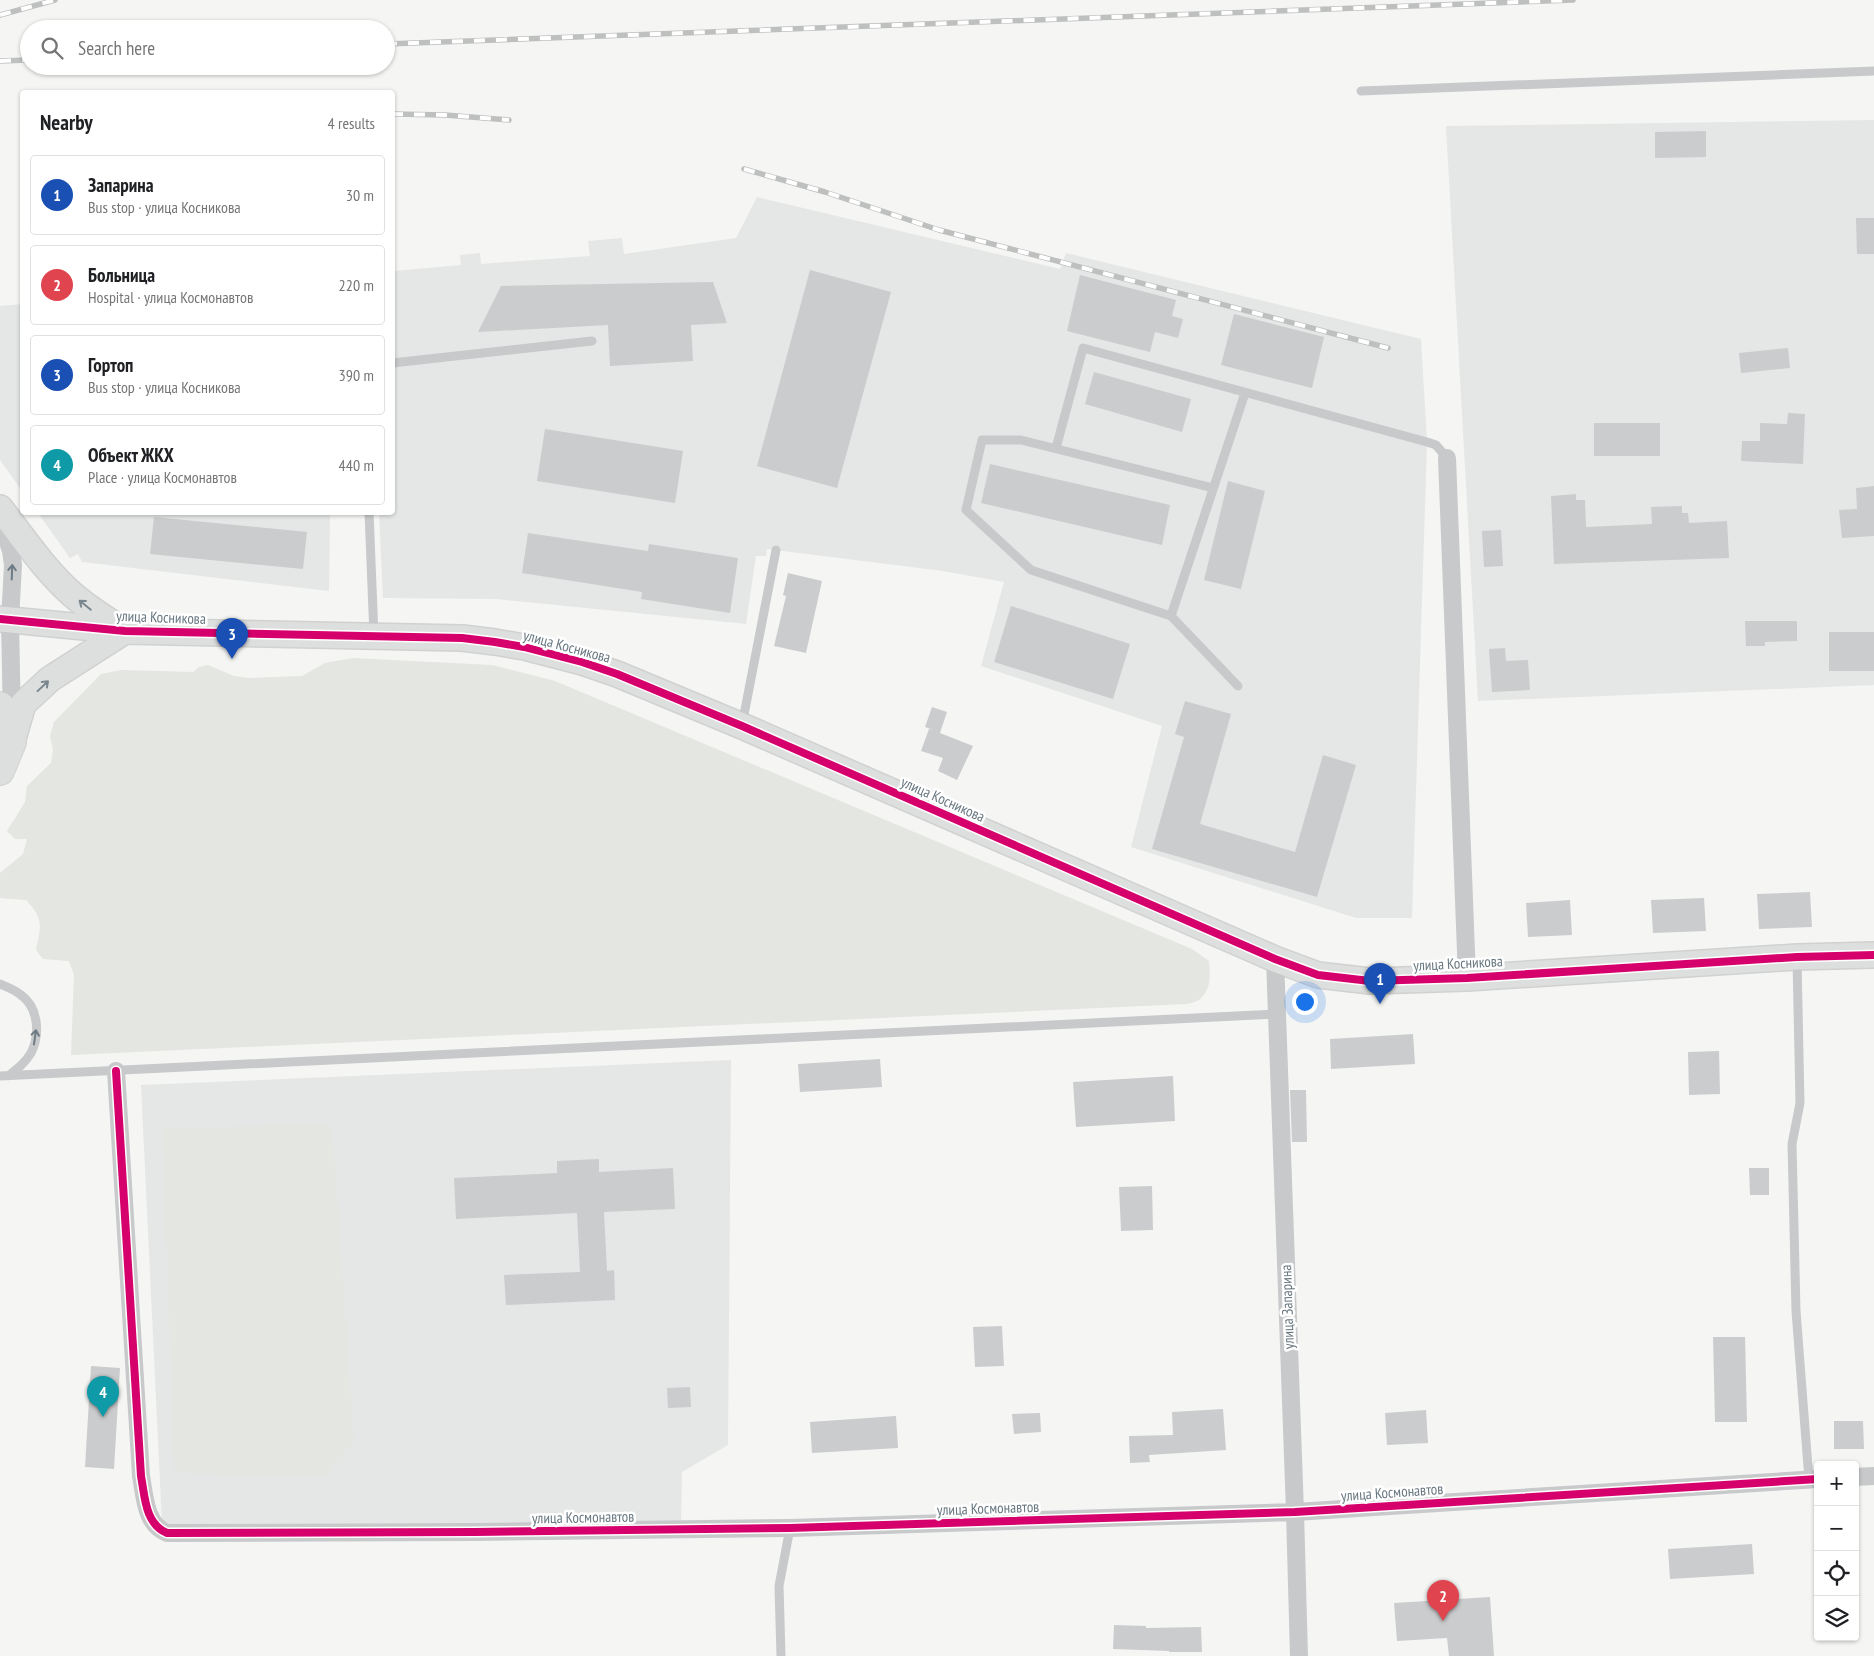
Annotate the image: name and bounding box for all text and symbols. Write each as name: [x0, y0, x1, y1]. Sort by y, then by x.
search box: [20, 20, 395, 75]
icon: search: [38, 34, 66, 62]
text: Search here: [78, 36, 155, 60]
text: Nearby: [40, 109, 93, 136]
text: 4 results: [328, 113, 375, 133]
text: Запарина: [88, 173, 154, 197]
text: 1: [53, 185, 61, 205]
text: 30 m: [346, 185, 374, 205]
text: Bus stop · улица Косникова: [88, 197, 241, 217]
text: Больница: [88, 263, 155, 287]
text: 2: [53, 275, 61, 295]
text: 220 m: [339, 275, 374, 295]
text: Hospital · улица Космонавтов: [88, 287, 253, 307]
text: Гортоп: [88, 353, 133, 377]
text: 3: [53, 365, 61, 385]
text: 390 m: [339, 365, 374, 385]
text: Bus stop · улица Косникова: [88, 377, 241, 397]
text: Объект ЖКХ: [88, 443, 174, 467]
text: 4: [53, 455, 61, 475]
text: 440 m: [339, 455, 374, 475]
text: Place · улица Космонавтов: [88, 467, 237, 487]
one-way arrow: [8, 564, 17, 580]
one-way arrow: [78, 599, 91, 610]
street label: улица Косникова: [116, 606, 206, 628]
pin: 3: [216, 618, 248, 659]
street label: улица Косникова: [521, 625, 613, 667]
one-way arrow: [36, 680, 49, 692]
street label: улица Косникова: [898, 772, 988, 826]
street label: улица Косникова: [1413, 951, 1503, 975]
pin: 1: [1364, 963, 1396, 1004]
your location: [1292, 989, 1318, 1015]
one-way arrow: [30, 1030, 40, 1046]
street label: улица Запарина: [1276, 1264, 1298, 1350]
pin: 4: [87, 1376, 119, 1417]
map controls: [1814, 1461, 1859, 1641]
button: +: [1814, 1461, 1859, 1506]
street label: улица Космонавтов: [1340, 1479, 1444, 1505]
street label: улица Космонавтов: [936, 1497, 1040, 1519]
button: −: [1814, 1506, 1859, 1551]
street label: улица Космонавтов: [532, 1507, 634, 1527]
button: locate: [1814, 1551, 1859, 1596]
pin: 2: [1427, 1580, 1459, 1621]
button: layers: [1814, 1596, 1859, 1641]

